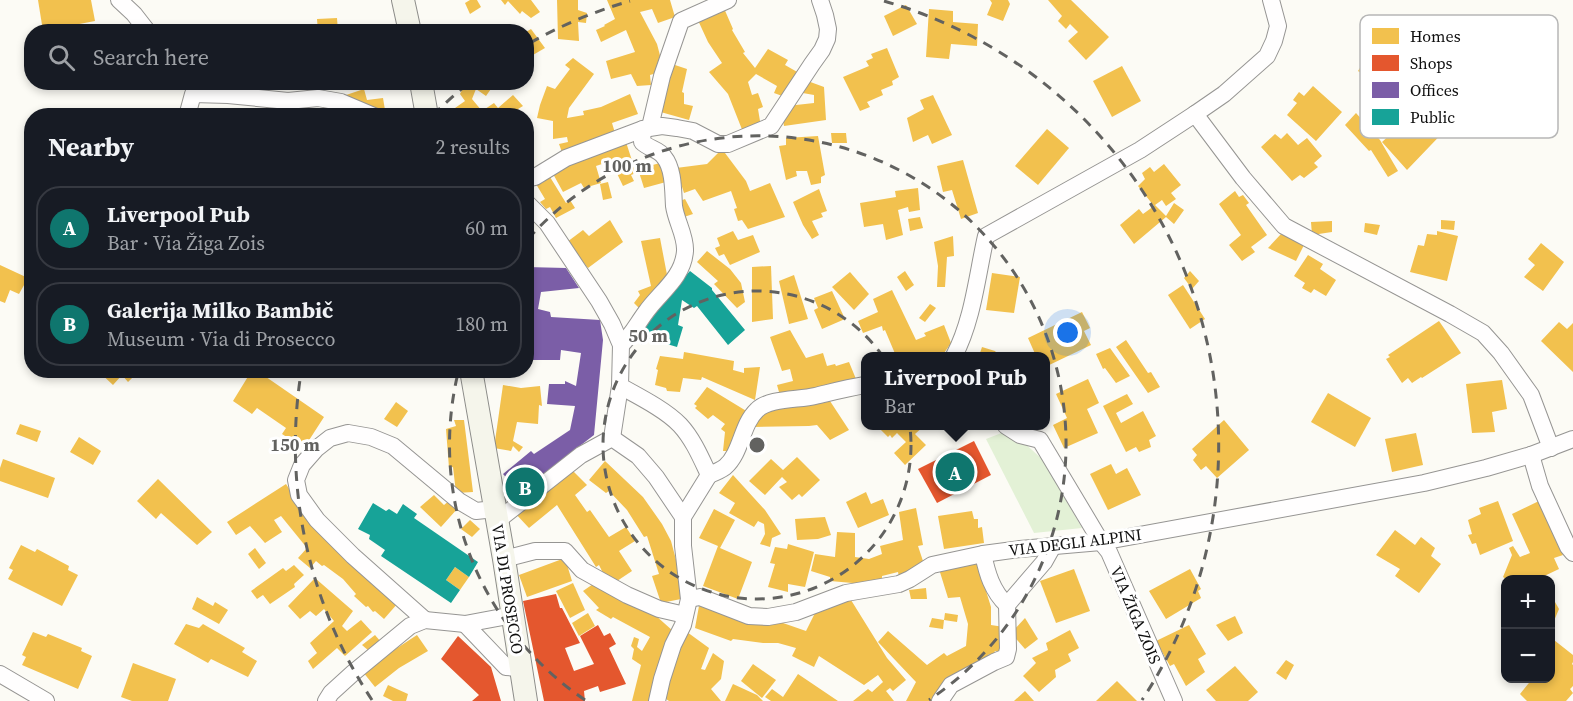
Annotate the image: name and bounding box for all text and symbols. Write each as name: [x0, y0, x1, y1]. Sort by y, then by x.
legend: [1360, 15, 1558, 138]
search box: [24, 24, 534, 90]
text: Homes: [1410, 25, 1461, 47]
icon: search: [45, 41, 78, 74]
text: Search here: [93, 42, 209, 72]
text: Shops: [1410, 52, 1453, 74]
text: Offices: [1410, 79, 1459, 101]
text: Public: [1410, 106, 1455, 128]
text: Nearby: [48, 129, 134, 165]
text: 2 results: [435, 133, 510, 161]
text: 100 m: [602, 153, 652, 178]
text: Liverpool Pub: [107, 199, 250, 229]
text: A: [63, 214, 76, 242]
text: 60 m: [465, 214, 508, 242]
text: Bar · Via Žiga Zois: [107, 229, 265, 257]
text: Galerija Milko Bambič: [107, 295, 333, 325]
text: B: [63, 310, 76, 338]
text: 180 m: [455, 310, 508, 338]
your location: [1053, 318, 1082, 347]
text: 50 m: [628, 323, 668, 348]
text: Museum · Via di Prosecco: [107, 325, 335, 353]
popup: [861, 352, 1050, 430]
text: Liverpool Pub: [884, 362, 1027, 392]
text: Bar: [884, 392, 915, 420]
text: 150 m: [270, 432, 320, 457]
centre of rings: [747, 435, 767, 455]
pin: A: [936, 450, 974, 494]
pin: B: [506, 464, 544, 510]
street label: VIA DI PROSECCO: [487, 522, 529, 656]
street label: VIA DEGLI ALPINI: [1007, 523, 1143, 561]
street label: VIA ŽIGA ZOIS: [1106, 563, 1166, 667]
map controls: [1501, 575, 1555, 683]
button: +: [1501, 575, 1555, 629]
button: −: [1501, 629, 1555, 683]

